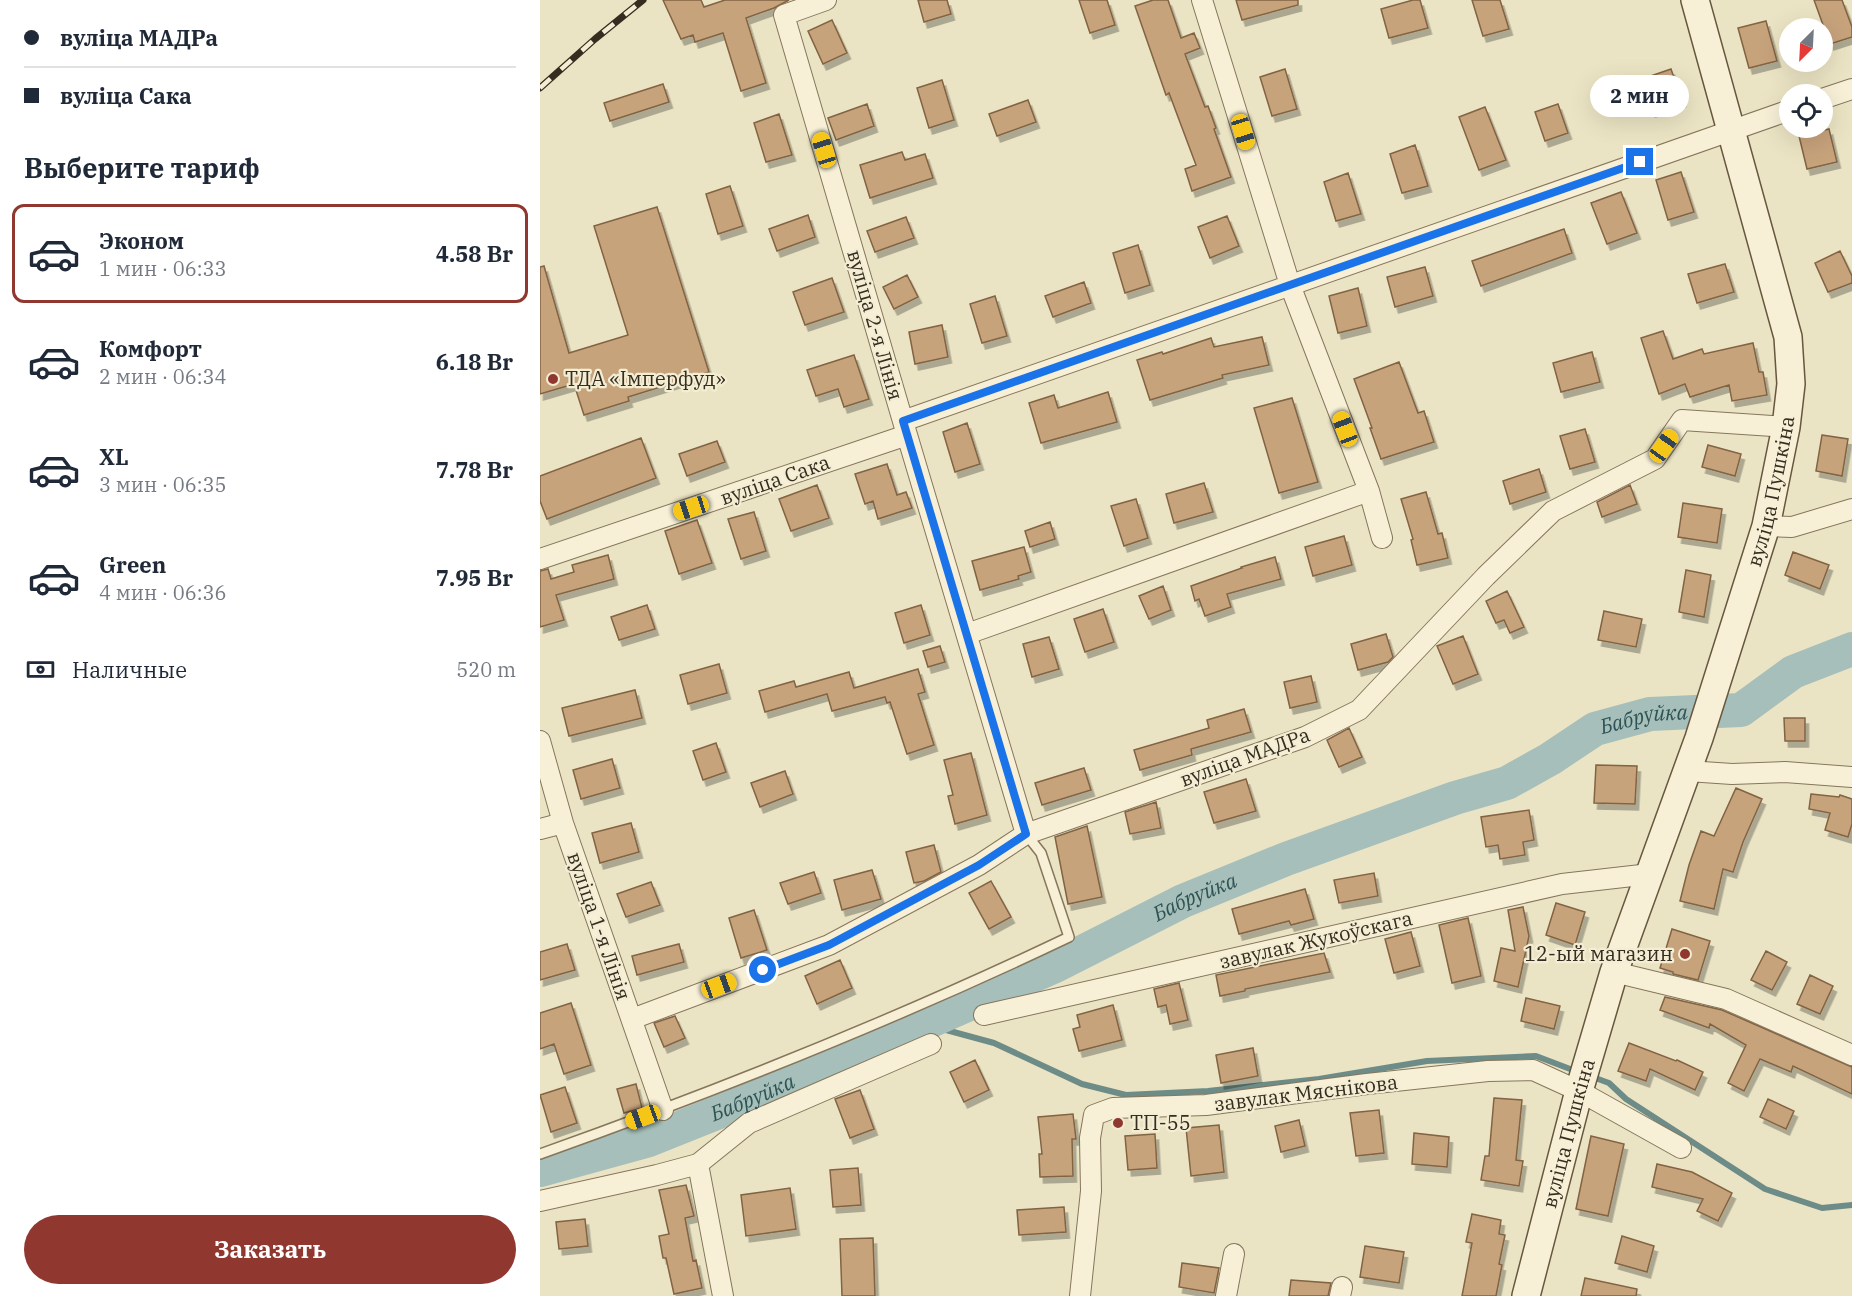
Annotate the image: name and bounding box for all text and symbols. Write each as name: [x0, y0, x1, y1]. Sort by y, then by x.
north arrow: [1779, 18, 1833, 72]
map controls: [1779, 18, 1833, 138]
text: вуліца МАДРа: [60, 23, 218, 52]
callout: 2 мин: [1590, 75, 1690, 117]
text: вуліца Сака: [60, 81, 192, 110]
text: 2 мин: [1610, 82, 1669, 109]
button: locate: [1779, 84, 1833, 138]
car: [1229, 112, 1257, 152]
car: [810, 130, 838, 170]
route end: [1626, 148, 1653, 175]
text: Выберите тариф: [24, 150, 260, 185]
text: Эконом: [99, 226, 184, 255]
icon: car: [27, 227, 81, 281]
text: 4.58 Br: [436, 239, 513, 268]
street label: вуліца 2-я Лінія: [841, 247, 910, 403]
text: 1 мин · 06:33: [99, 255, 227, 282]
text: Комфорт: [99, 334, 202, 363]
icon: car: [27, 335, 81, 389]
text: 6.18 Br: [436, 347, 513, 376]
text: 2 мин · 06:34: [99, 363, 227, 390]
place label: ТДА «Імперфуд»: [565, 365, 726, 392]
marker: ТДА «Імперфуд»: [546, 372, 560, 386]
car: [1330, 409, 1360, 449]
street label: вуліца Пушкіна: [1740, 414, 1800, 570]
car: [1646, 426, 1682, 466]
text: XL: [99, 442, 129, 471]
icon: car: [27, 443, 81, 497]
street label: вуліца Сака: [716, 448, 833, 511]
text: 7.78 Br: [436, 455, 513, 484]
text: 3 мин · 06:35: [99, 471, 227, 498]
car: [671, 494, 711, 522]
text: Green: [99, 550, 166, 579]
icon: car: [27, 551, 81, 605]
text: 7.95 Br: [436, 563, 513, 592]
text: 4 мин · 06:36: [99, 579, 227, 606]
icon: cash: [24, 653, 57, 686]
text: Наличные: [72, 655, 187, 684]
text: 520 m: [456, 656, 516, 683]
water label: Бабруйка: [1595, 697, 1689, 740]
street label: вуліца МАДРа: [1176, 720, 1314, 793]
street label: вуліца 1-я Лінія: [561, 848, 638, 1004]
water label: Бабруйка: [1147, 865, 1241, 928]
street label: завулак Жукоўскага: [1217, 904, 1415, 975]
place label: 12-ый магазин: [1524, 940, 1673, 967]
marker: 12-ый магазин: [1678, 947, 1692, 961]
route start: [749, 956, 776, 983]
car: [699, 971, 739, 1001]
street label: вуліца Пушкіна: [1535, 1055, 1601, 1211]
water label: Бабруйка: [705, 1066, 800, 1127]
street label: завулак Мяснікова: [1213, 1068, 1399, 1117]
car: [623, 1102, 663, 1132]
place label: ТП-55: [1130, 1109, 1191, 1136]
marker: ТП-55: [1111, 1116, 1125, 1130]
button: Заказать: [24, 1215, 516, 1284]

